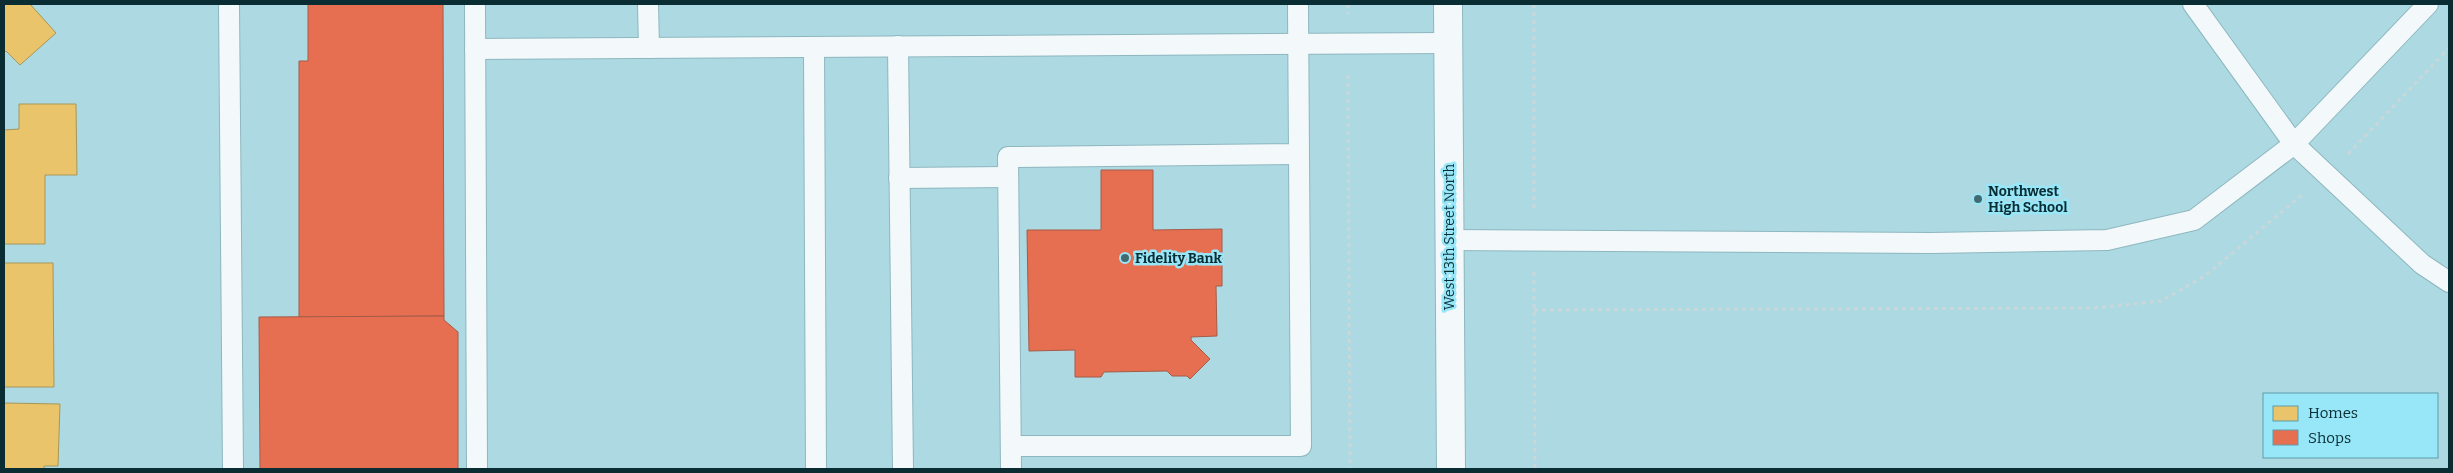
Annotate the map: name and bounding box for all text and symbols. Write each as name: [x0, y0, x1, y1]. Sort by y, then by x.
street label: West 13th Street North: [1441, 163, 1458, 310]
place label: Northwest High School: [1988, 183, 2068, 216]
marker: Northwest High School: [1972, 193, 1984, 205]
place label: Fidelity Bank: [1135, 250, 1223, 267]
marker: Fidelity Bank: [1119, 252, 1131, 264]
legend: [2263, 393, 2438, 458]
text: Homes: [2308, 404, 2358, 422]
text: Shops: [2308, 429, 2351, 447]

